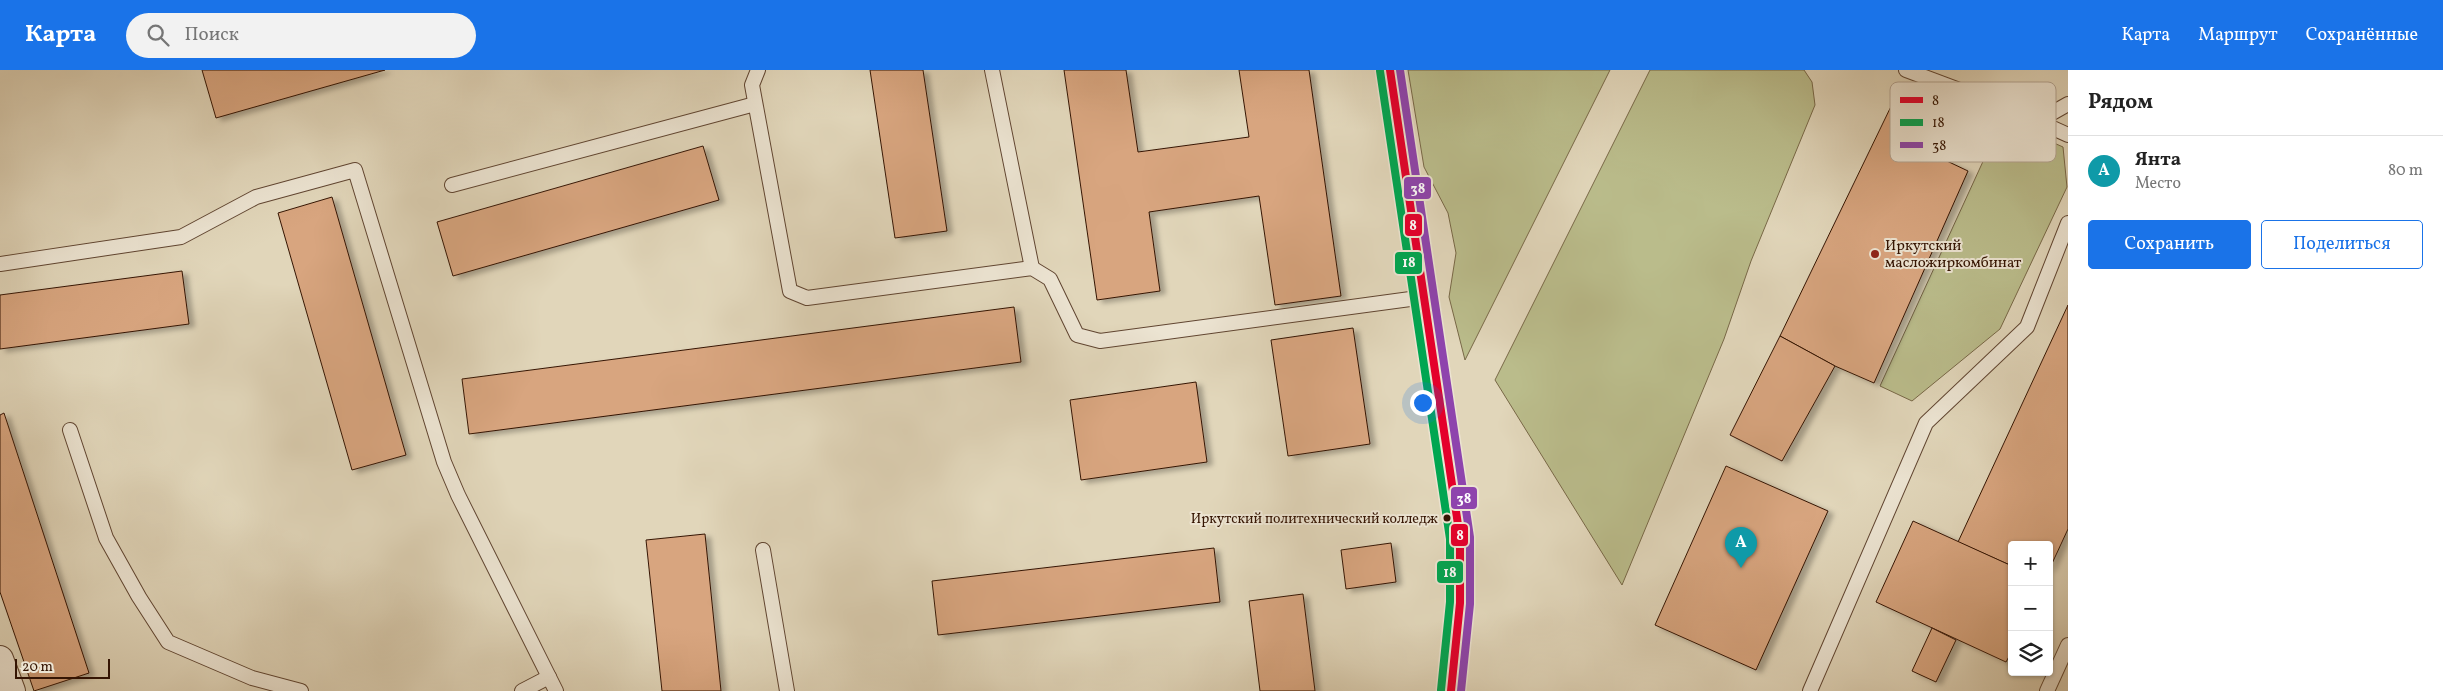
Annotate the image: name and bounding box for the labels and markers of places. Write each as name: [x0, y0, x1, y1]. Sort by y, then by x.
place label: Иркутский масложиркомбинат: [1885, 236, 2022, 274]
marker: Иркутский масложиркомбинат: [1869, 248, 1881, 260]
place label: Иркутский политехнический колледж: [1191, 510, 1438, 529]
marker: Иркутский политехнический колледж: [1442, 513, 1452, 523]
pin: A: [1725, 527, 1757, 568]

